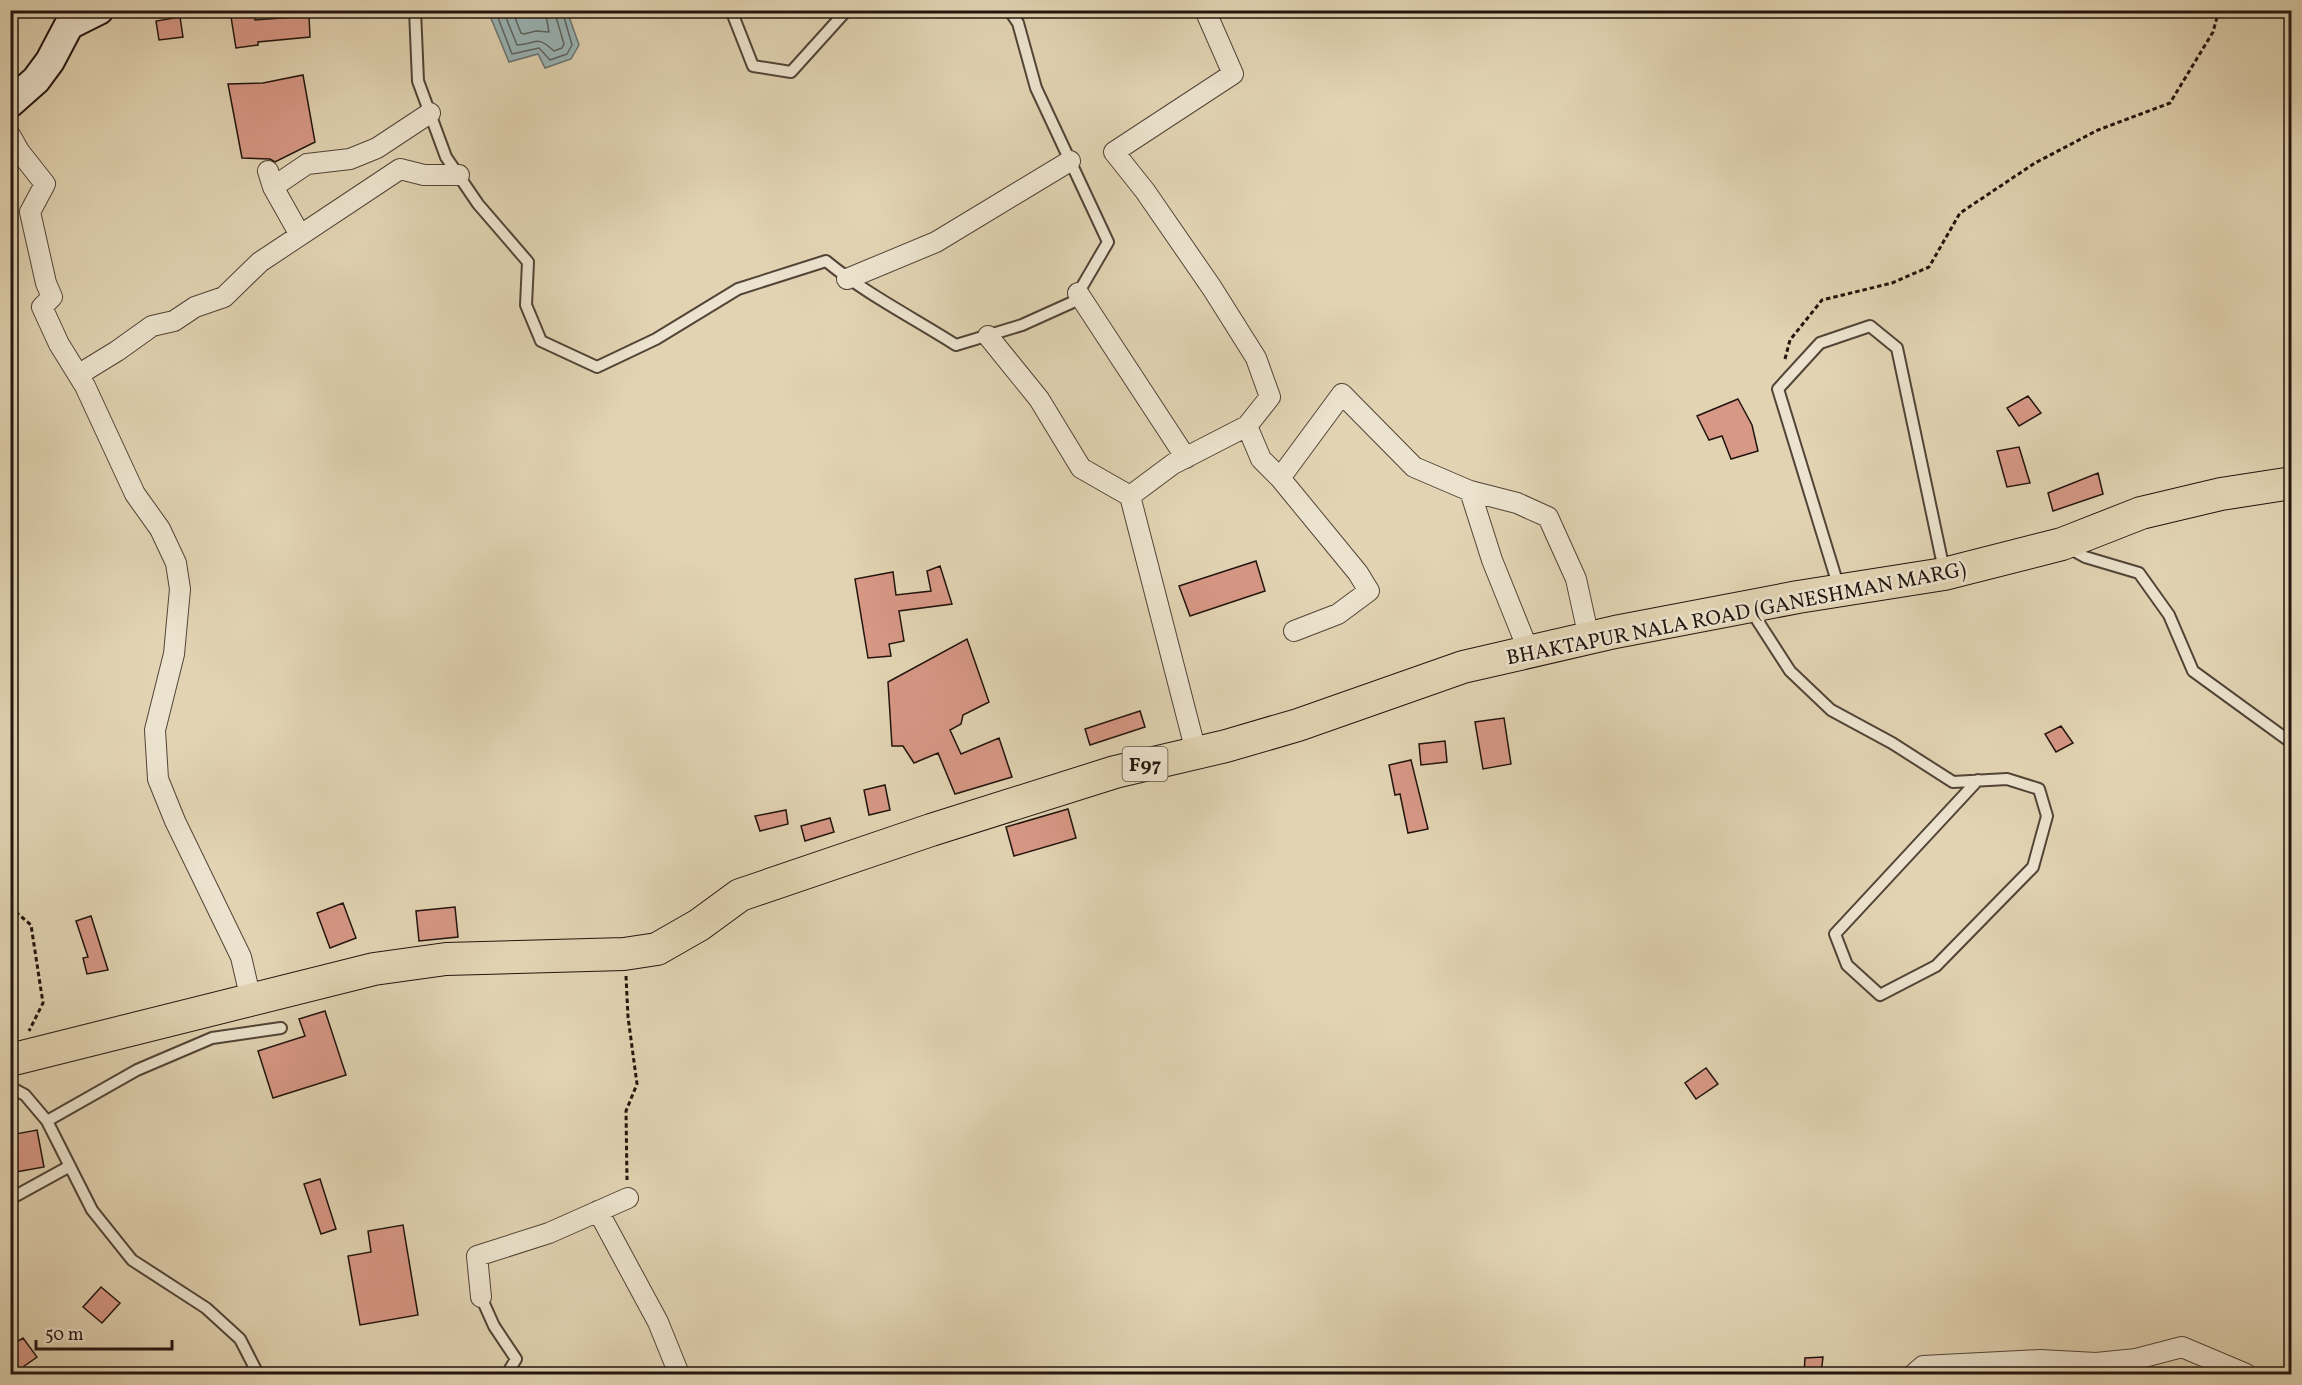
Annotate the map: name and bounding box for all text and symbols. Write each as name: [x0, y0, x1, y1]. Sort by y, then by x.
street label: BHAKTAPUR NALA ROAD (GANESHMAN MARG): [1504, 556, 1969, 673]
road number: F97: [1122, 747, 1168, 781]
scale bar: [36, 1313, 172, 1351]
text: 50 m: [45, 1323, 84, 1348]

